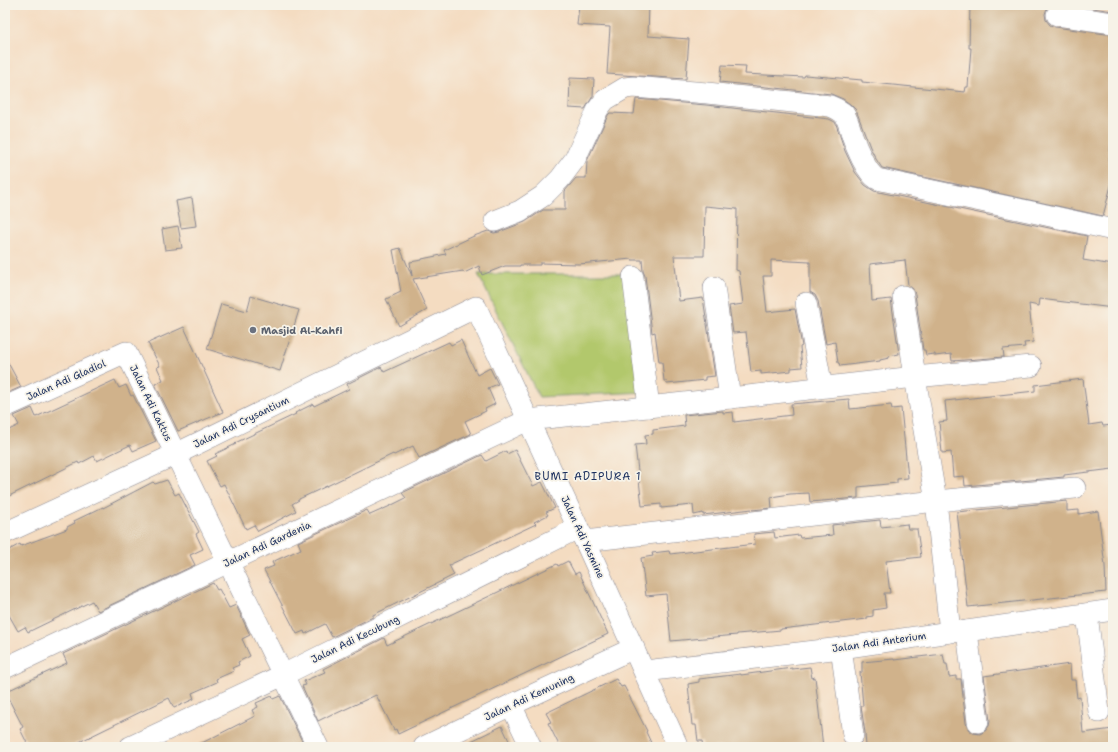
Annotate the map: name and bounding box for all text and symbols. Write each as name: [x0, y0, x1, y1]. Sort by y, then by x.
place label: Masjid Al-Kahfi: [261, 324, 342, 337]
marker: Masjid Al-Kahfi: [248, 325, 258, 335]
street label: Jalan Adi Gladiol: [24, 357, 108, 403]
street label: Jalan Adi Kaktus: [127, 363, 175, 443]
street label: Jalan Adi Crysantium: [191, 393, 291, 451]
district label: BUMI ADIPURA 1: [534, 469, 642, 484]
street label: Jalan Adi Yasmine: [558, 494, 608, 581]
street label: Jalan Adi Gardenia: [221, 518, 314, 570]
street label: Jalan Adi Kecubung: [309, 612, 401, 666]
street label: Jalan Adi Anterium: [831, 629, 927, 655]
street label: Jalan Adi Kemuning: [482, 671, 576, 723]

